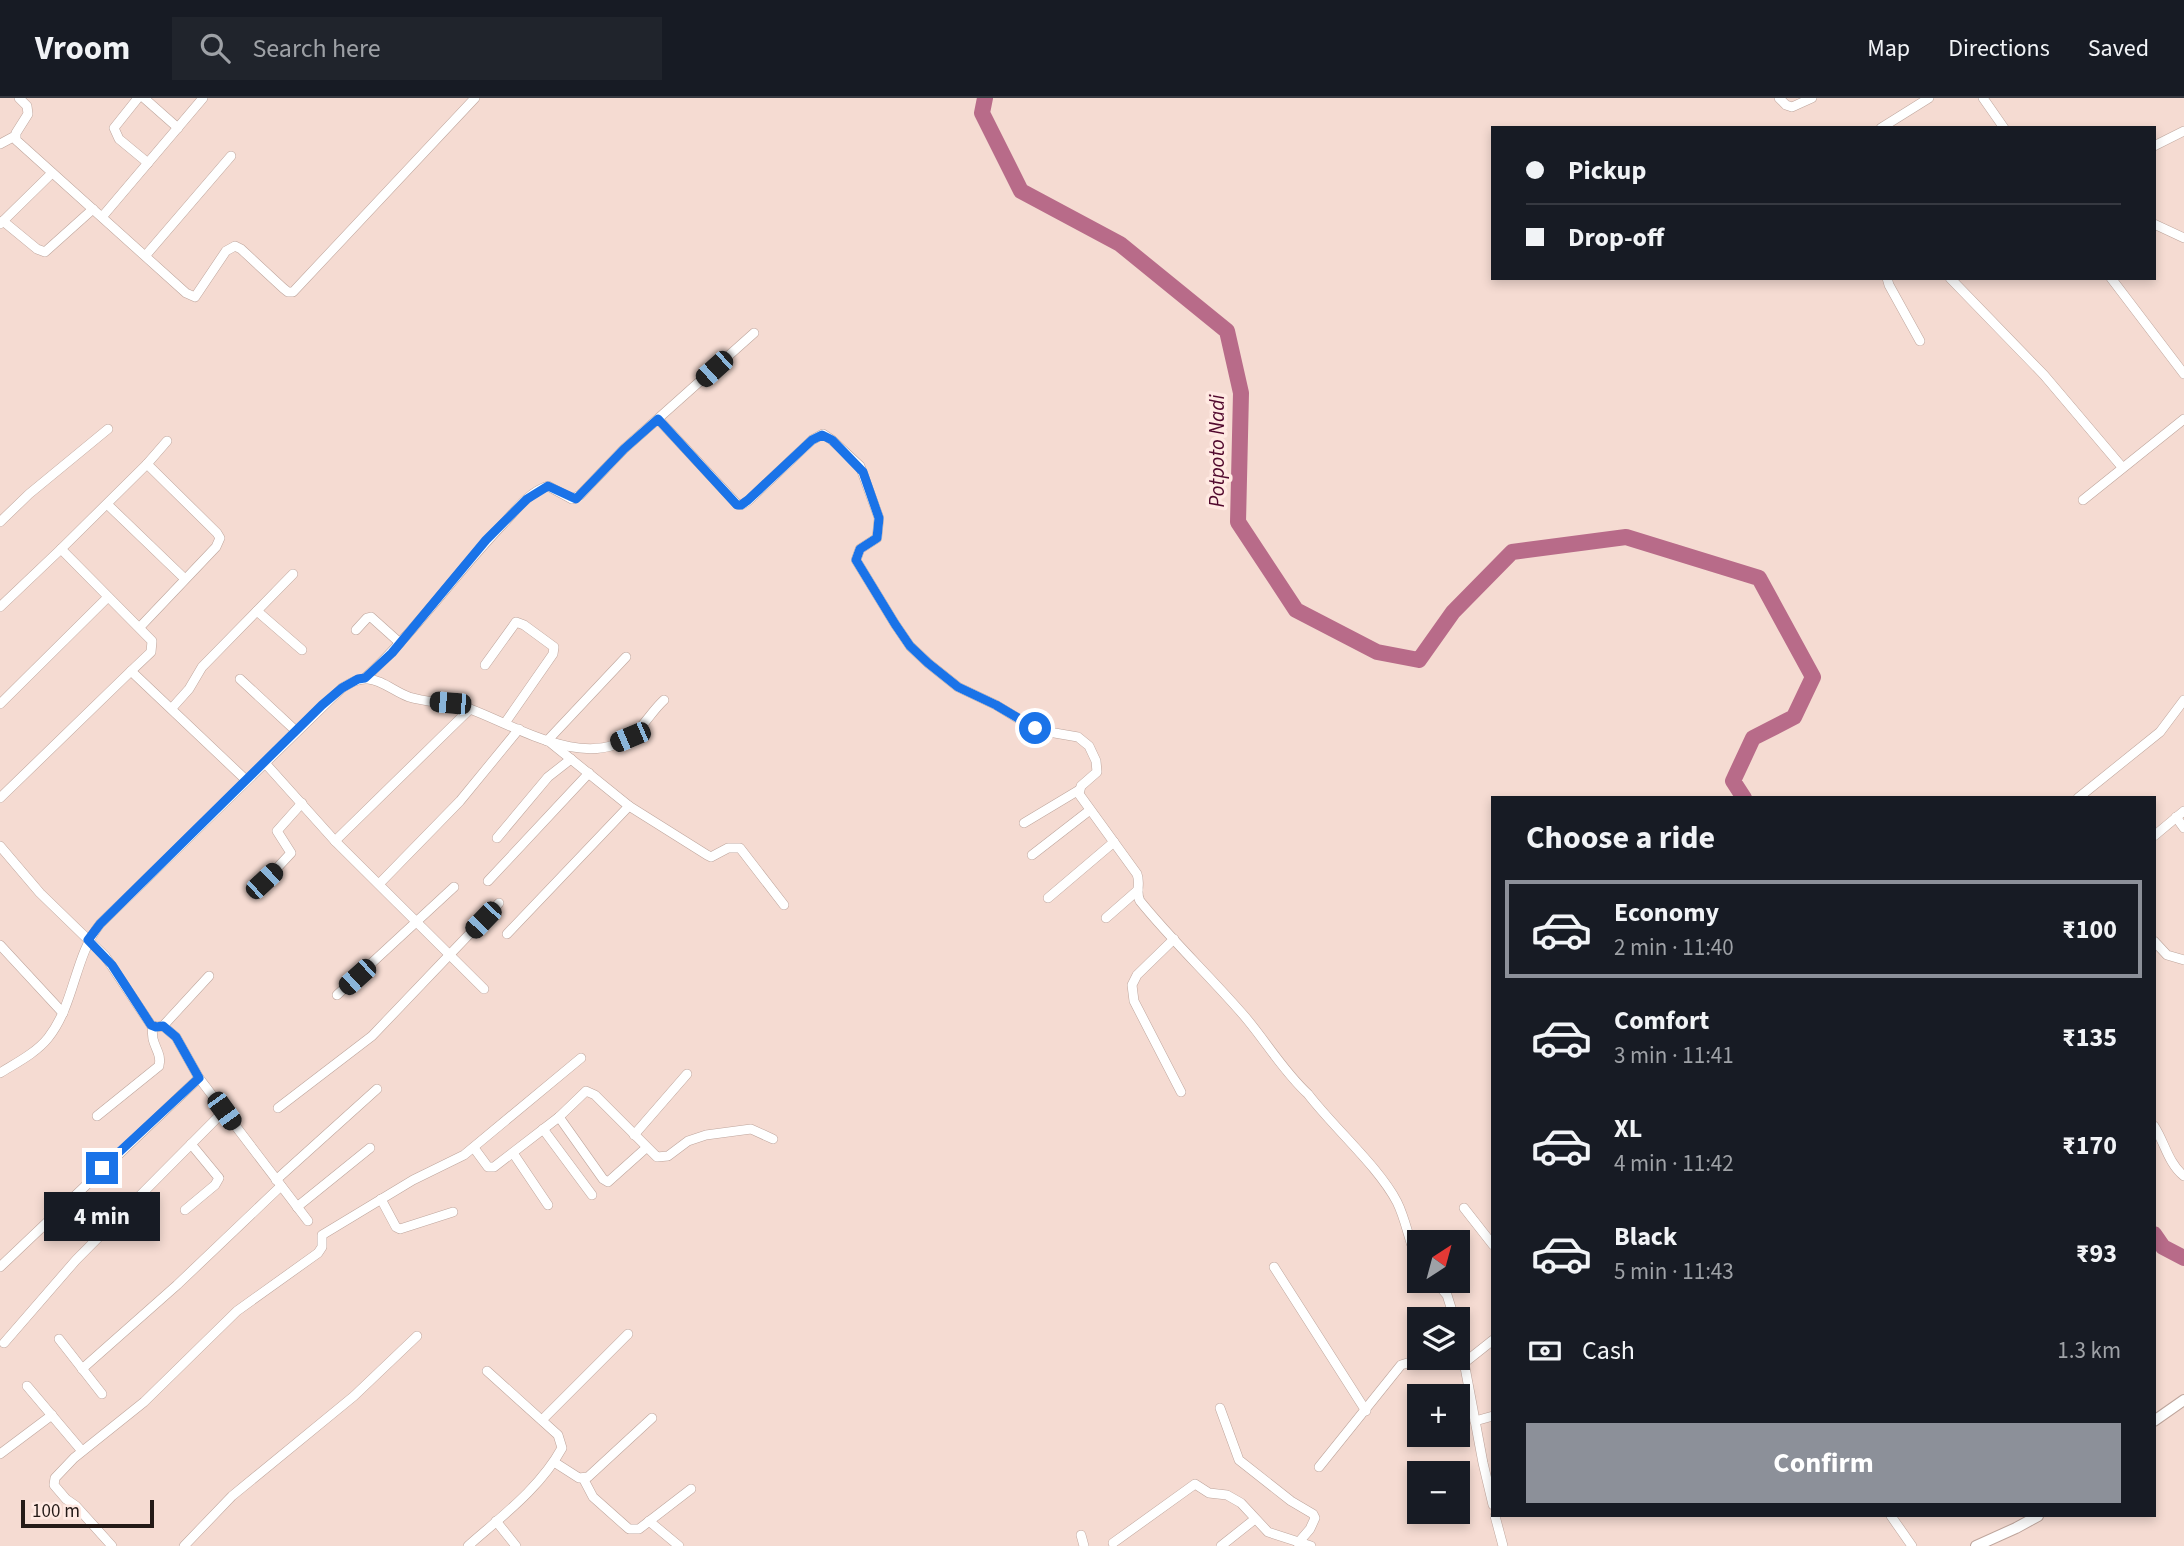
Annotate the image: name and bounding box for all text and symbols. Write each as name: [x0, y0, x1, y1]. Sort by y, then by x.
search box: [172, 17, 662, 80]
text: Vroom: [35, 25, 130, 72]
icon: search: [196, 29, 234, 67]
text: Search here: [252, 30, 381, 67]
text: Map: [1867, 31, 1910, 66]
text: Directions: [1948, 31, 2050, 66]
text: Saved: [2088, 31, 2149, 66]
text: Pickup: [1568, 152, 1646, 189]
text: Drop-off: [1568, 219, 1664, 256]
car: [692, 347, 737, 391]
water label: Potpoto Nadi: [1202, 394, 1232, 507]
car: [429, 691, 472, 715]
route start: [1019, 712, 1051, 744]
car: [607, 719, 654, 755]
text: Choose a ride: [1526, 815, 1715, 861]
car: [242, 859, 287, 903]
text: Economy: [1614, 894, 1719, 931]
car: [461, 898, 506, 942]
icon: car: [1530, 898, 1593, 961]
text: ₹100: [2062, 911, 2117, 948]
text: 2 min · 11:40: [1614, 931, 1734, 964]
car: [335, 955, 380, 999]
text: Comfort: [1614, 1002, 1709, 1039]
icon: car: [1530, 1006, 1593, 1069]
text: ₹135: [2062, 1019, 2117, 1056]
text: 3 min · 11:41: [1614, 1039, 1734, 1072]
car: [204, 1088, 245, 1134]
text: XL: [1614, 1110, 1642, 1147]
icon: car: [1530, 1114, 1593, 1177]
text: ₹170: [2062, 1127, 2117, 1164]
text: 4 min · 11:42: [1614, 1147, 1734, 1180]
route end: [86, 1152, 118, 1184]
callout: 4 min: [44, 1192, 160, 1242]
text: 4 min: [74, 1200, 130, 1233]
text: Black: [1614, 1218, 1677, 1255]
icon: car: [1530, 1222, 1593, 1285]
north arrow: [1407, 1230, 1470, 1293]
map controls: [1407, 1230, 1470, 1524]
text: ₹93: [2076, 1235, 2117, 1272]
text: 5 min · 11:43: [1614, 1255, 1734, 1288]
button: layers: [1407, 1307, 1470, 1370]
icon: cash: [1526, 1332, 1564, 1370]
text: Cash: [1582, 1332, 1635, 1369]
text: 1.3 km: [2057, 1334, 2121, 1367]
button: +: [1407, 1384, 1470, 1447]
button: Confirm: [1526, 1423, 2121, 1503]
button: −: [1407, 1461, 1470, 1524]
scale bar: [21, 1497, 154, 1529]
text: 100 m: [32, 1498, 80, 1525]

